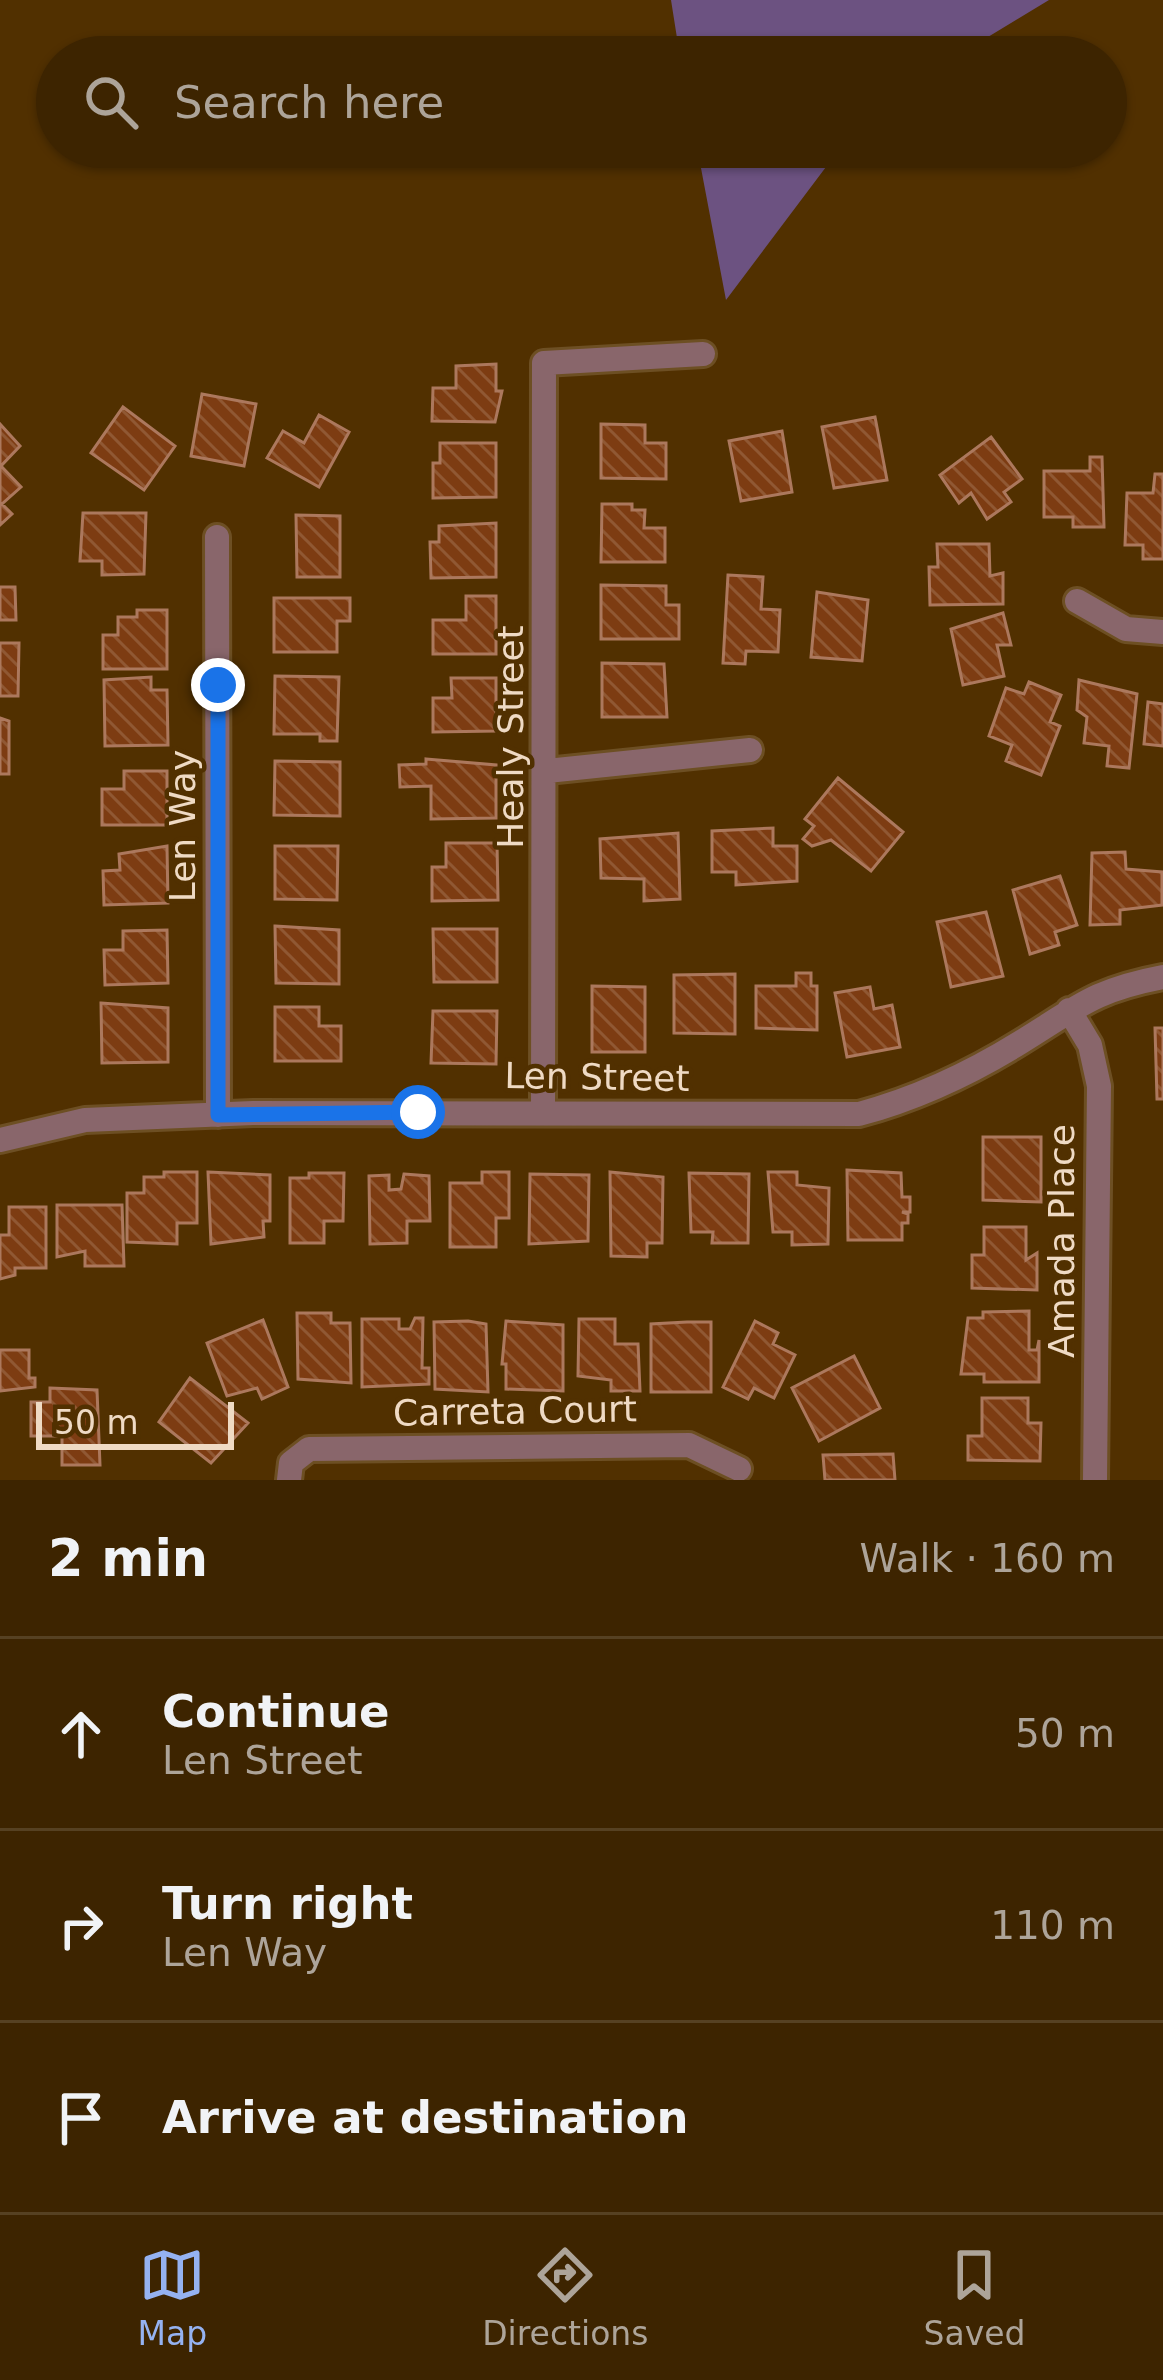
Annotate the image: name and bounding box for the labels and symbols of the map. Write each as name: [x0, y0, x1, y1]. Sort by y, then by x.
street label: Healy Street: [490, 625, 531, 849]
route end: [191, 658, 245, 712]
street label: Len Way: [162, 750, 203, 902]
street label: Len Street: [504, 1055, 690, 1099]
route start: [391, 1085, 445, 1139]
street label: Amada Place: [1041, 1124, 1082, 1358]
street label: Carreta Court: [393, 1388, 637, 1434]
scale bar: [36, 1396, 234, 1449]

